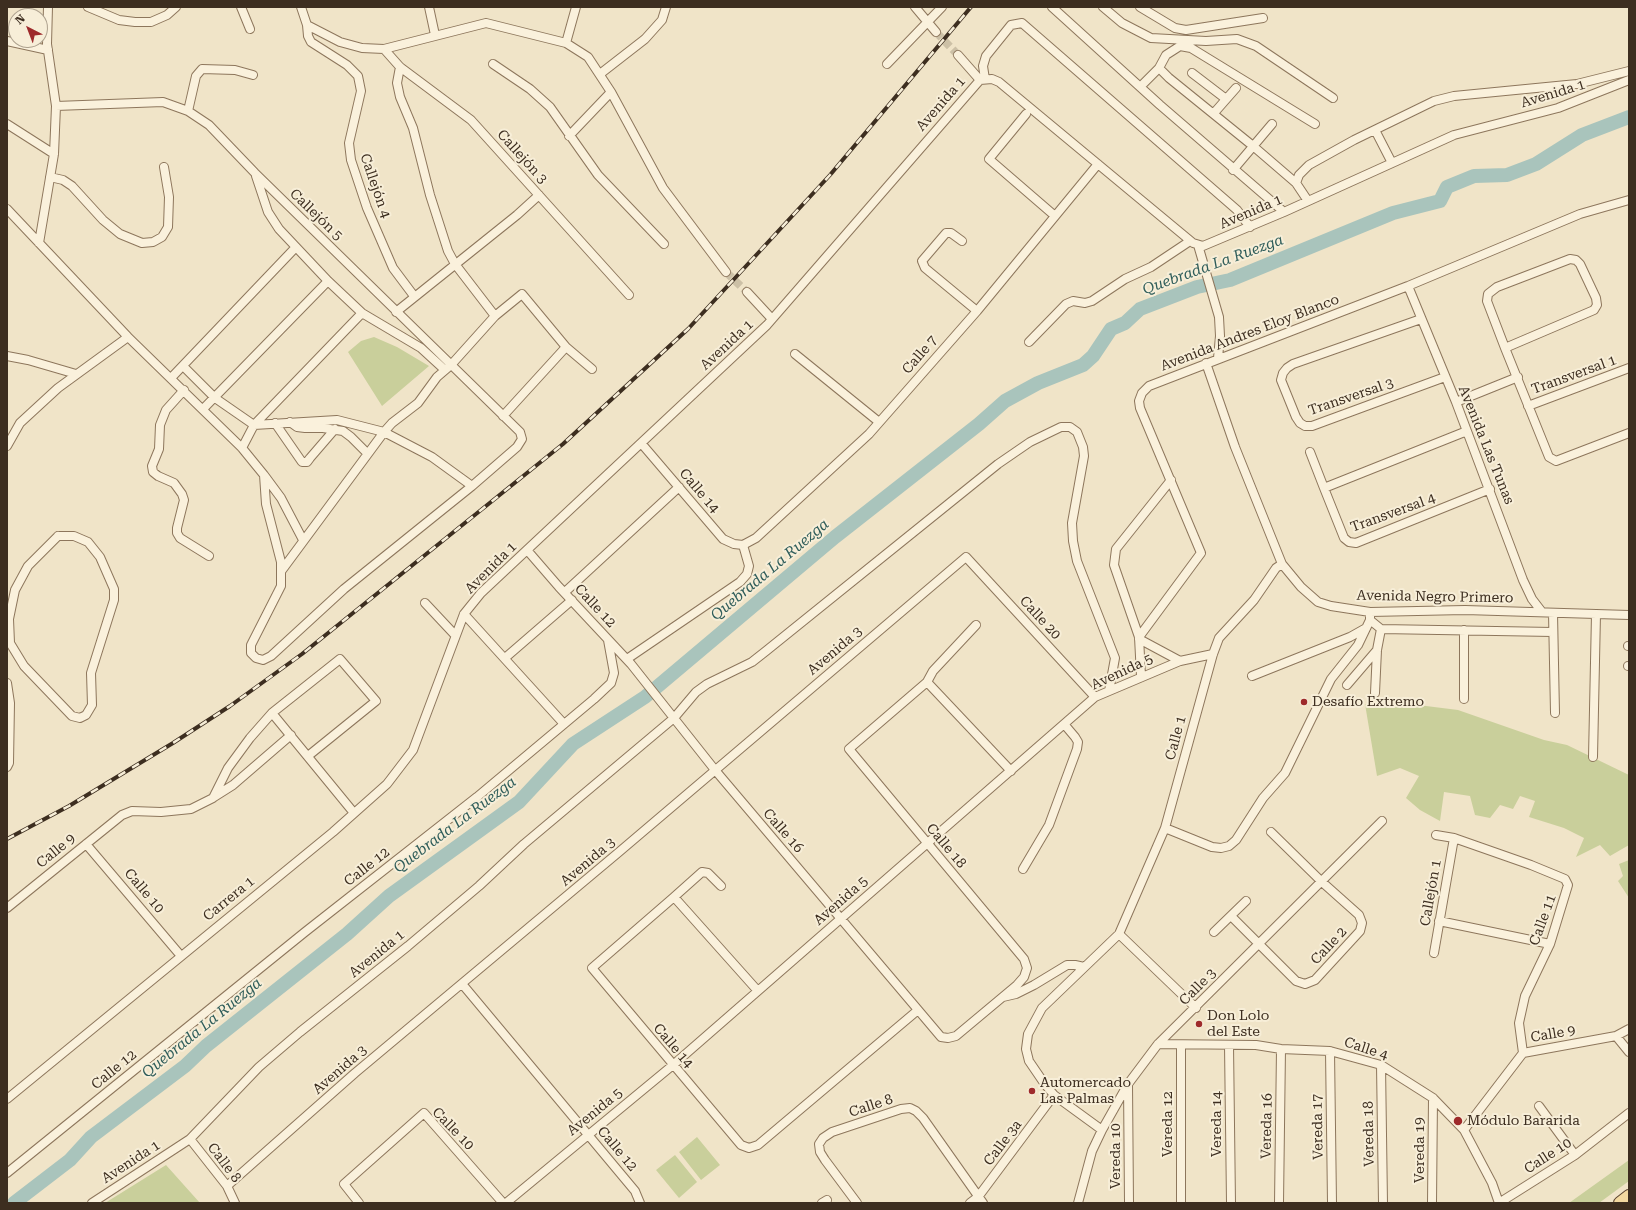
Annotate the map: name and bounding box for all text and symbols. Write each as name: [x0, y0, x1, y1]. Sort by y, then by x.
north arrow: [8, 8, 48, 48]
text: N: [13, 12, 28, 27]
street label: Avenida 1: [913, 73, 969, 135]
street label: Avenida 1: [1519, 76, 1587, 112]
street label: Callejón 3: [493, 126, 551, 188]
street label: Callejón 4: [356, 152, 394, 220]
street label: Callejón 5: [286, 186, 346, 244]
street label: Avenida 1: [1217, 191, 1285, 233]
water label: Quebrada La Ruezga: [1140, 231, 1286, 299]
street label: Avenida Andres Eloy Blanco: [1158, 291, 1342, 375]
street label: Avenida 1: [697, 316, 757, 374]
street label: Calle 7: [899, 332, 941, 378]
street label: Transversal 1: [1529, 352, 1619, 398]
street label: Transversal 3: [1306, 375, 1396, 419]
street label: Avenida Las Tunas: [1455, 383, 1517, 507]
street label: Calle 14: [675, 465, 723, 517]
street label: Transversal 4: [1348, 490, 1438, 536]
water label: Quebrada La Ruezga: [707, 515, 833, 625]
street label: Avenida 1: [462, 539, 520, 597]
street label: Calle 12: [571, 581, 619, 631]
street label: Avenida Negro Primero: [1356, 587, 1514, 607]
street label: Calle 20: [1016, 593, 1064, 643]
street label: Avenida 3: [804, 623, 866, 679]
street label: Avenida 5: [1088, 650, 1156, 694]
place label: Desafío Extremo: [1312, 694, 1424, 710]
marker: Desafío Extremo: [1299, 697, 1309, 707]
street label: Calle 1: [1162, 714, 1190, 762]
water label: Quebrada La Ruezga: [390, 773, 520, 877]
street label: Calle 16: [759, 805, 807, 857]
street label: Calle 18: [922, 820, 970, 872]
street label: Calle 9: [33, 830, 79, 872]
street label: Avenida 3: [557, 834, 619, 890]
street label: Calle 12: [341, 844, 393, 890]
street label: Callejón 1: [1417, 858, 1445, 928]
street label: Calle 10: [120, 865, 168, 917]
street label: Carrera 1: [200, 873, 258, 925]
street label: Avenida 5: [810, 873, 872, 929]
street label: Calle 11: [1526, 892, 1560, 948]
street label: Calle 2: [1307, 924, 1351, 968]
street label: Avenida 1: [346, 927, 408, 981]
street label: Calle 3: [1176, 965, 1220, 1009]
water label: Quebrada La Ruezga: [139, 974, 265, 1082]
place label: Don Lolo del Este: [1207, 1008, 1269, 1040]
marker: Don Lolo del Este: [1194, 1019, 1204, 1029]
street label: Calle 14: [649, 1020, 697, 1072]
street label: Calle 9: [1529, 1022, 1577, 1046]
street label: Calle 4: [1342, 1034, 1390, 1064]
street label: Avenida 3: [309, 1042, 371, 1098]
street label: Calle 12: [88, 1047, 140, 1093]
place label: Automercado Las Palmas: [1040, 1075, 1131, 1108]
street label: Avenida 5: [564, 1085, 626, 1139]
marker: Automercado Las Palmas: [1027, 1086, 1037, 1096]
street label: Calle 8: [847, 1091, 895, 1121]
street label: Vereda 12: [1160, 1091, 1176, 1157]
street label: Vereda 14: [1209, 1091, 1225, 1157]
street label: Vereda 16: [1258, 1093, 1276, 1159]
street label: Vereda 17: [1309, 1094, 1327, 1160]
street label: Vereda 18: [1360, 1101, 1378, 1167]
street label: Calle 10: [428, 1104, 478, 1154]
place label: Módulo Bararida: [1467, 1113, 1580, 1129]
marker: Módulo Bararida: [1452, 1115, 1464, 1127]
street label: Calle 3a: [980, 1117, 1026, 1169]
street label: Vereda 19: [1412, 1117, 1428, 1183]
street label: Calle 12: [593, 1123, 641, 1175]
street label: Vereda 10: [1108, 1123, 1124, 1189]
street label: Calle 10: [1521, 1134, 1575, 1178]
street label: Avenida 1: [99, 1137, 163, 1187]
street label: Calle 8: [204, 1140, 244, 1186]

